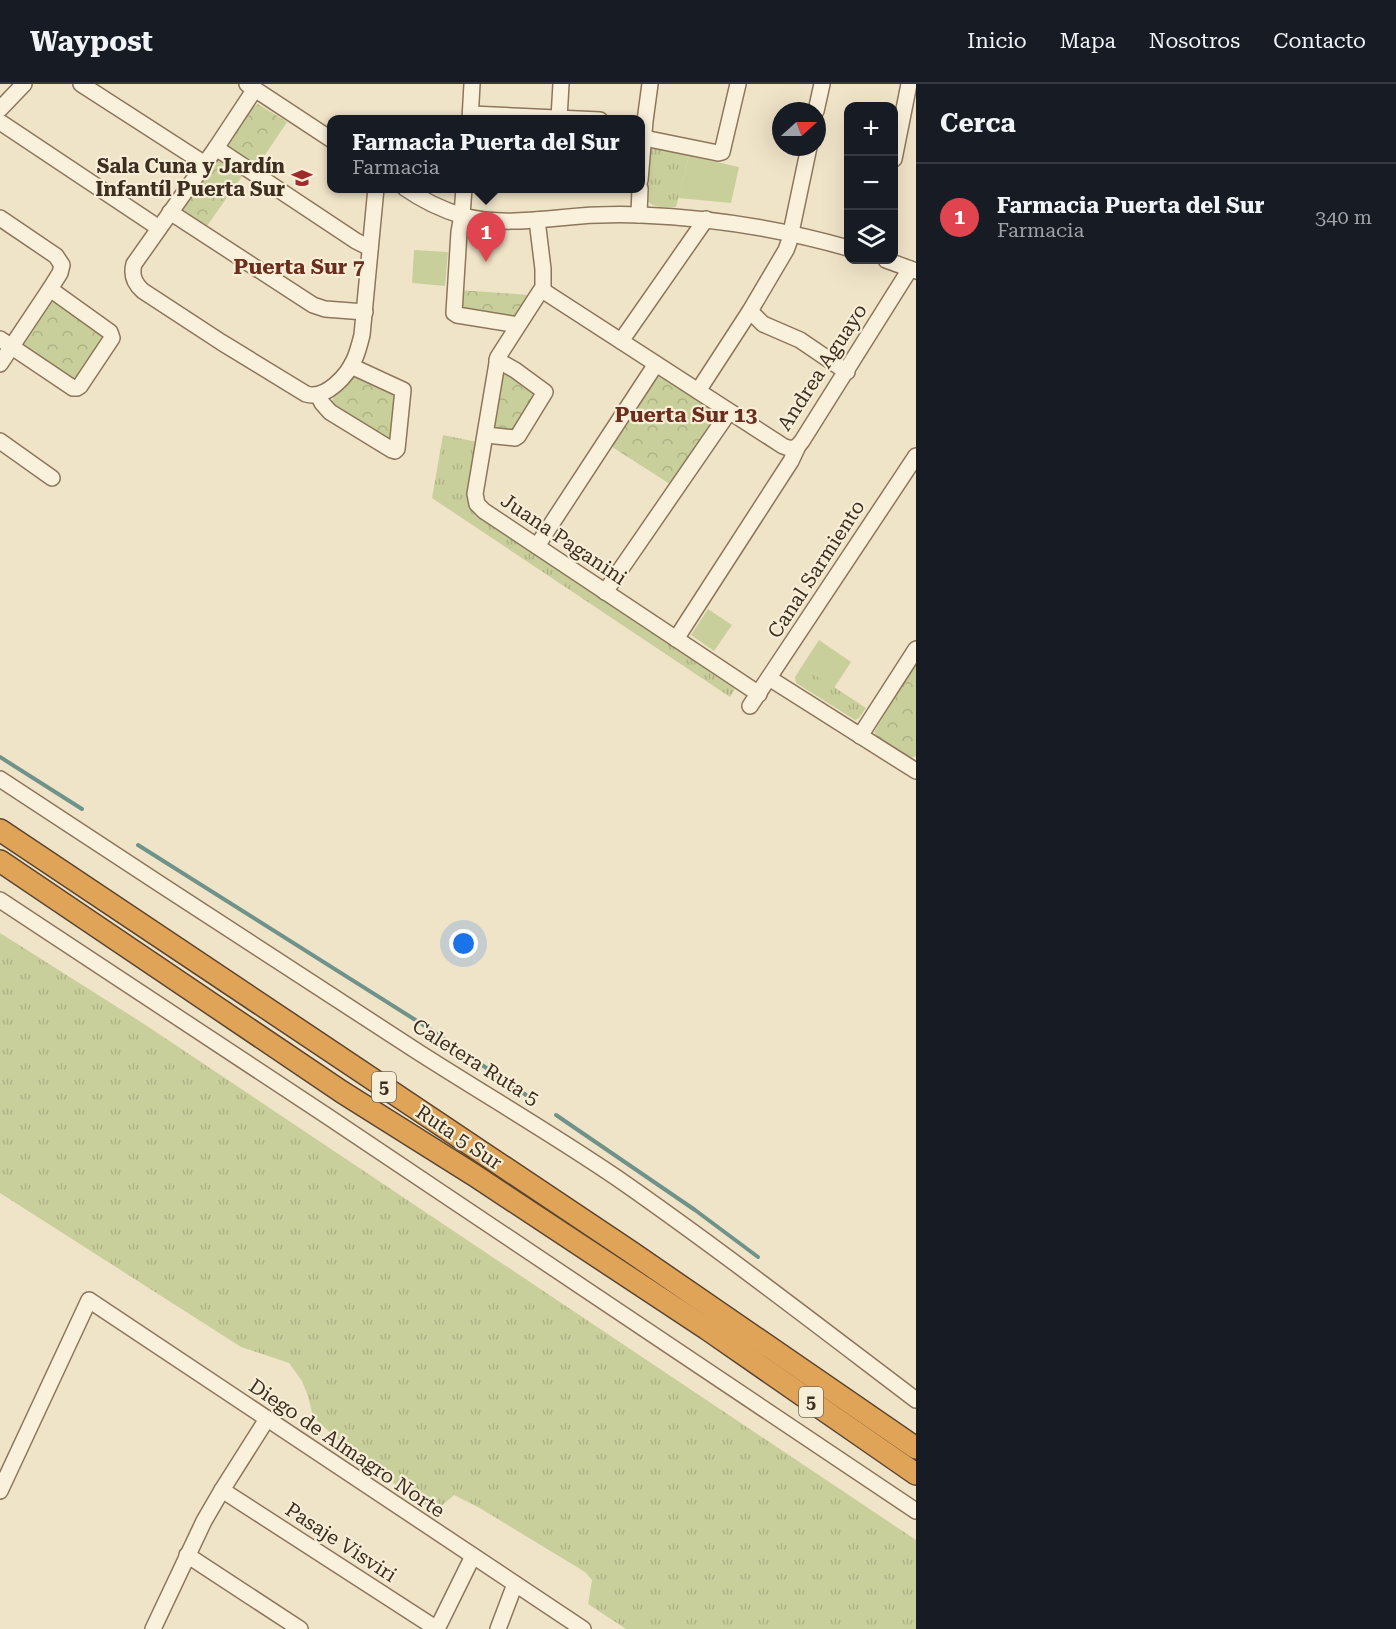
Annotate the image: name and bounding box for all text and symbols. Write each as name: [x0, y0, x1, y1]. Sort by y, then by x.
text: Waypost: [30, 25, 153, 58]
text: Inicio: [967, 29, 1027, 53]
text: Mapa: [1060, 29, 1116, 53]
text: Nosotros: [1149, 29, 1240, 53]
text: Contacto: [1273, 29, 1366, 53]
north arrow: [772, 102, 826, 156]
map controls: [844, 102, 898, 264]
button: +: [844, 102, 898, 156]
text: Cerca: [940, 108, 1016, 138]
popup: [327, 115, 645, 193]
text: Farmacia Puerta del Sur: [352, 130, 620, 155]
place label: Sala Cuna y Jardín Infantíl Puerta Sur: [96, 154, 286, 201]
text: Farmacia: [352, 155, 440, 179]
button: −: [844, 156, 898, 210]
school or university icon: Sala Cuna y Jardín Infantíl Puerta Sur: [290, 166, 314, 190]
text: Farmacia Puerta del Sur: [997, 193, 1264, 218]
text: 1: [954, 205, 965, 229]
text: 340 m: [1315, 205, 1372, 229]
button: layers: [844, 210, 898, 264]
pin: 1: [466, 212, 506, 262]
text: Farmacia: [997, 218, 1084, 242]
district label: Puerta Sur 7: [234, 255, 365, 279]
street label: Andrea Aguayo: [772, 299, 872, 435]
district label: Puerta Sur 13: [615, 403, 758, 427]
street label: Juana Paganini: [496, 488, 632, 590]
street label: Canal Sarmiento: [762, 495, 870, 643]
your location: [449, 929, 478, 958]
street label: Caletera Ruta 5: [408, 1013, 544, 1111]
road number: 5: [372, 1072, 396, 1102]
street label: Ruta 5 Sur: [411, 1099, 507, 1175]
street label: Diego de Almagro Norte: [245, 1373, 449, 1523]
road number: 5: [799, 1387, 823, 1417]
street label: Pasaje Visviri: [281, 1497, 401, 1587]

